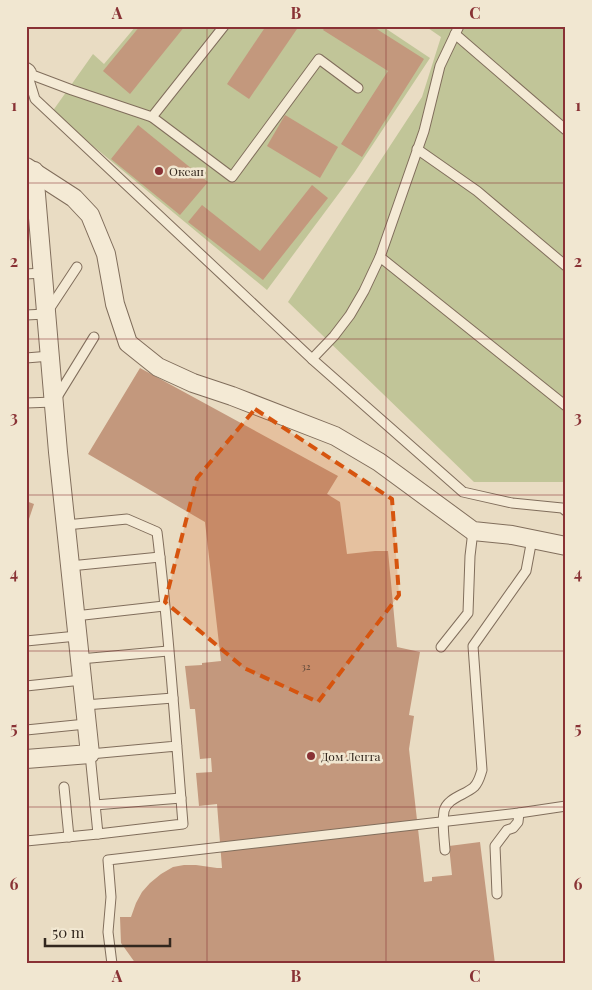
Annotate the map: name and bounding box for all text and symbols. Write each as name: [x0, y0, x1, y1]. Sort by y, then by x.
text: A: [111, 2, 123, 23]
text: B: [291, 2, 302, 23]
text: C: [469, 2, 481, 23]
text: 1: [11, 94, 17, 115]
text: 1: [575, 94, 581, 115]
place label: Океан: [169, 163, 204, 179]
marker: Океан: [153, 165, 165, 177]
text: 2: [10, 250, 18, 271]
text: 2: [574, 250, 582, 271]
text: 3: [10, 406, 18, 427]
text: 3: [574, 406, 582, 427]
text: 4: [10, 562, 18, 583]
text: 4: [574, 562, 582, 583]
house number: 32: [301, 659, 311, 673]
text: 5: [10, 717, 18, 738]
text: 5: [574, 717, 582, 738]
place label: Дом Лента: [321, 748, 381, 764]
marker: Дом Лента: [305, 750, 317, 762]
text: 6: [10, 873, 19, 894]
text: 6: [574, 873, 583, 894]
scale bar: [45, 915, 170, 947]
text: 50 m: [52, 922, 85, 942]
text: A: [111, 965, 123, 986]
text: B: [291, 965, 302, 986]
text: C: [469, 965, 481, 986]

